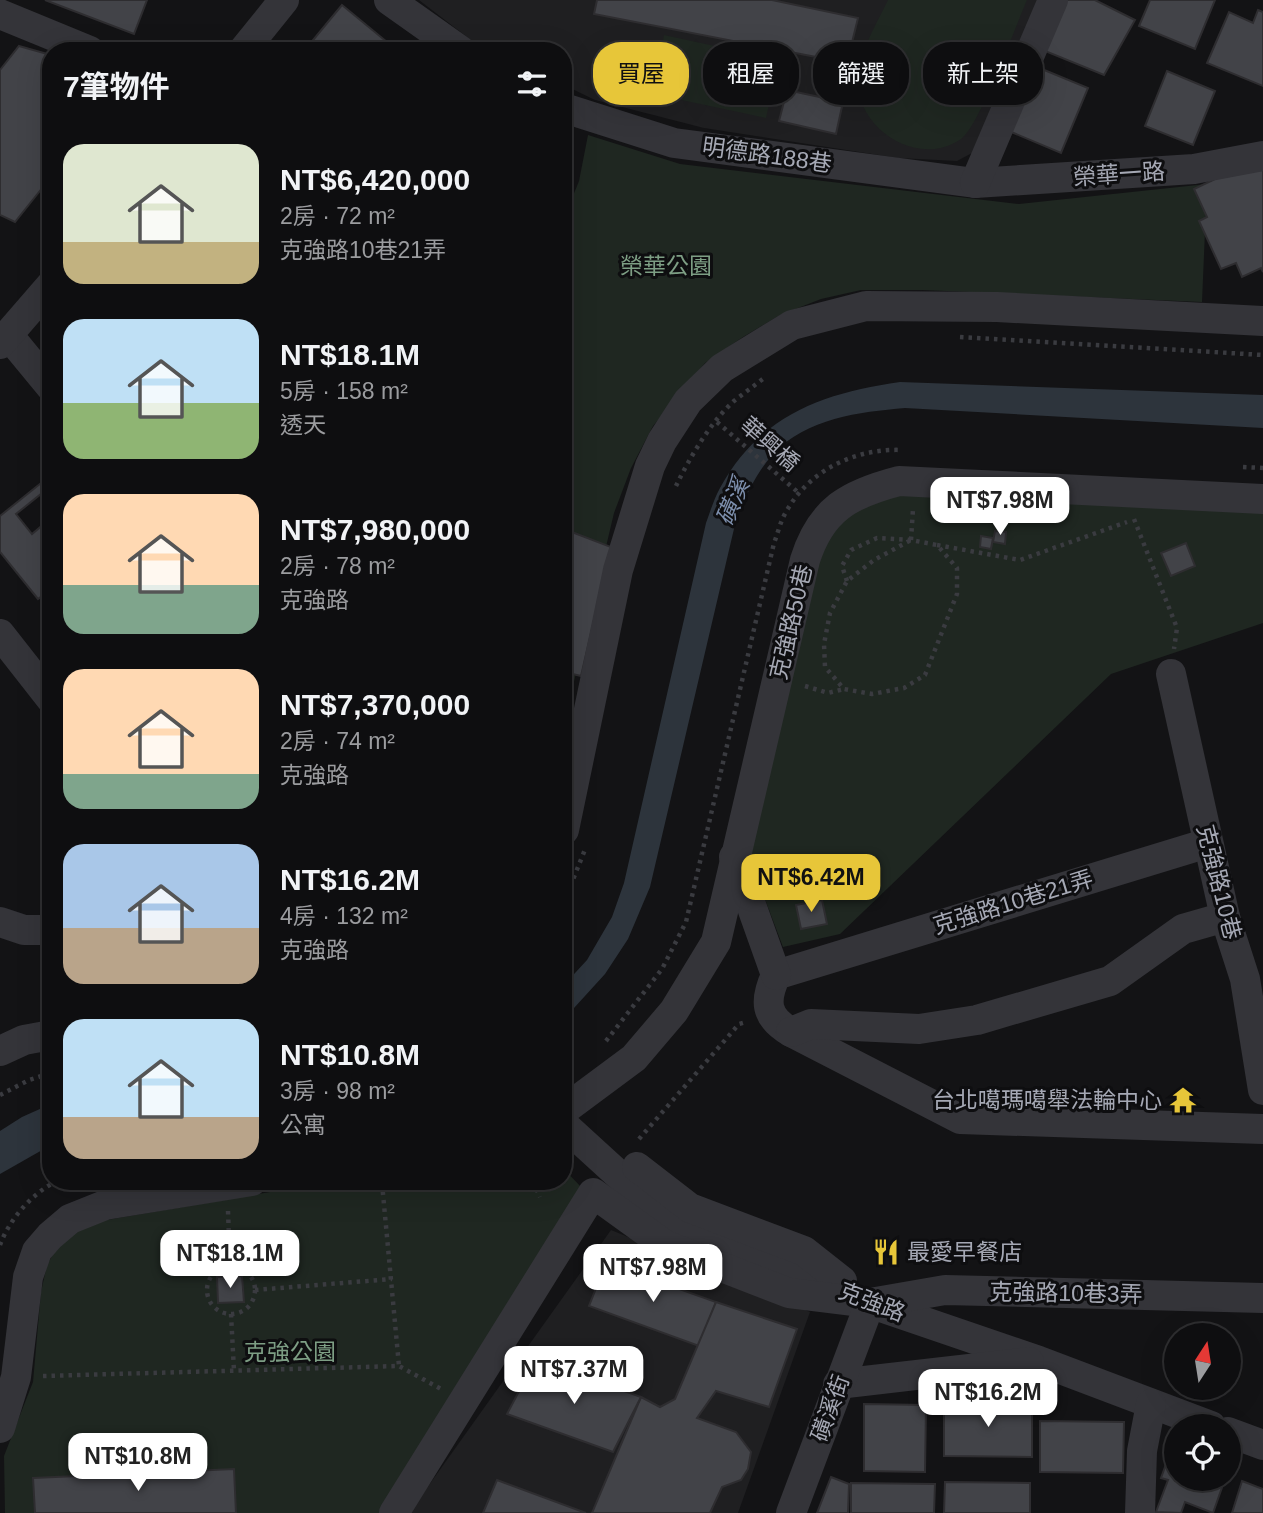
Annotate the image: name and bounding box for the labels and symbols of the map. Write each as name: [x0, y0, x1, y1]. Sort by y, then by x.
street label: 明德路188巷: [701, 133, 833, 177]
street label: 榮華一路: [1072, 158, 1166, 190]
park label: 榮華公園: [620, 253, 712, 279]
street label: 華興橋: [735, 412, 805, 476]
water label: 磺溪: [711, 472, 756, 529]
pin: NT$7.98M: [928, 477, 1072, 537]
street label: 克強路50巷: [765, 562, 817, 682]
street label: 克強路10巷: [1192, 822, 1246, 942]
pin: NT$6.42M: [739, 855, 883, 914]
street label: 克強路10巷21弄: [930, 865, 1096, 939]
temple icon: 台北噶瑪噶舉法輪中心: [1168, 1085, 1198, 1115]
place label: 台北噶瑪噶舉法輪中心: [932, 1087, 1162, 1113]
pin: NT$18.1M: [158, 1230, 302, 1290]
restaurant icon: 最愛早餐店: [871, 1237, 901, 1267]
place label: 最愛早餐店: [907, 1239, 1022, 1265]
pin: NT$7.98M: [581, 1244, 725, 1304]
street label: 克強路: [835, 1277, 909, 1327]
street label: 克強路10巷3弄: [989, 1279, 1143, 1307]
north arrow: [1164, 1323, 1241, 1400]
park label: 克強公園: [244, 1339, 336, 1365]
pin: NT$7.37M: [502, 1346, 646, 1406]
pin: NT$16.2M: [916, 1370, 1060, 1429]
street label: 磺溪街: [806, 1371, 854, 1445]
pin: NT$10.8M: [66, 1434, 210, 1493]

